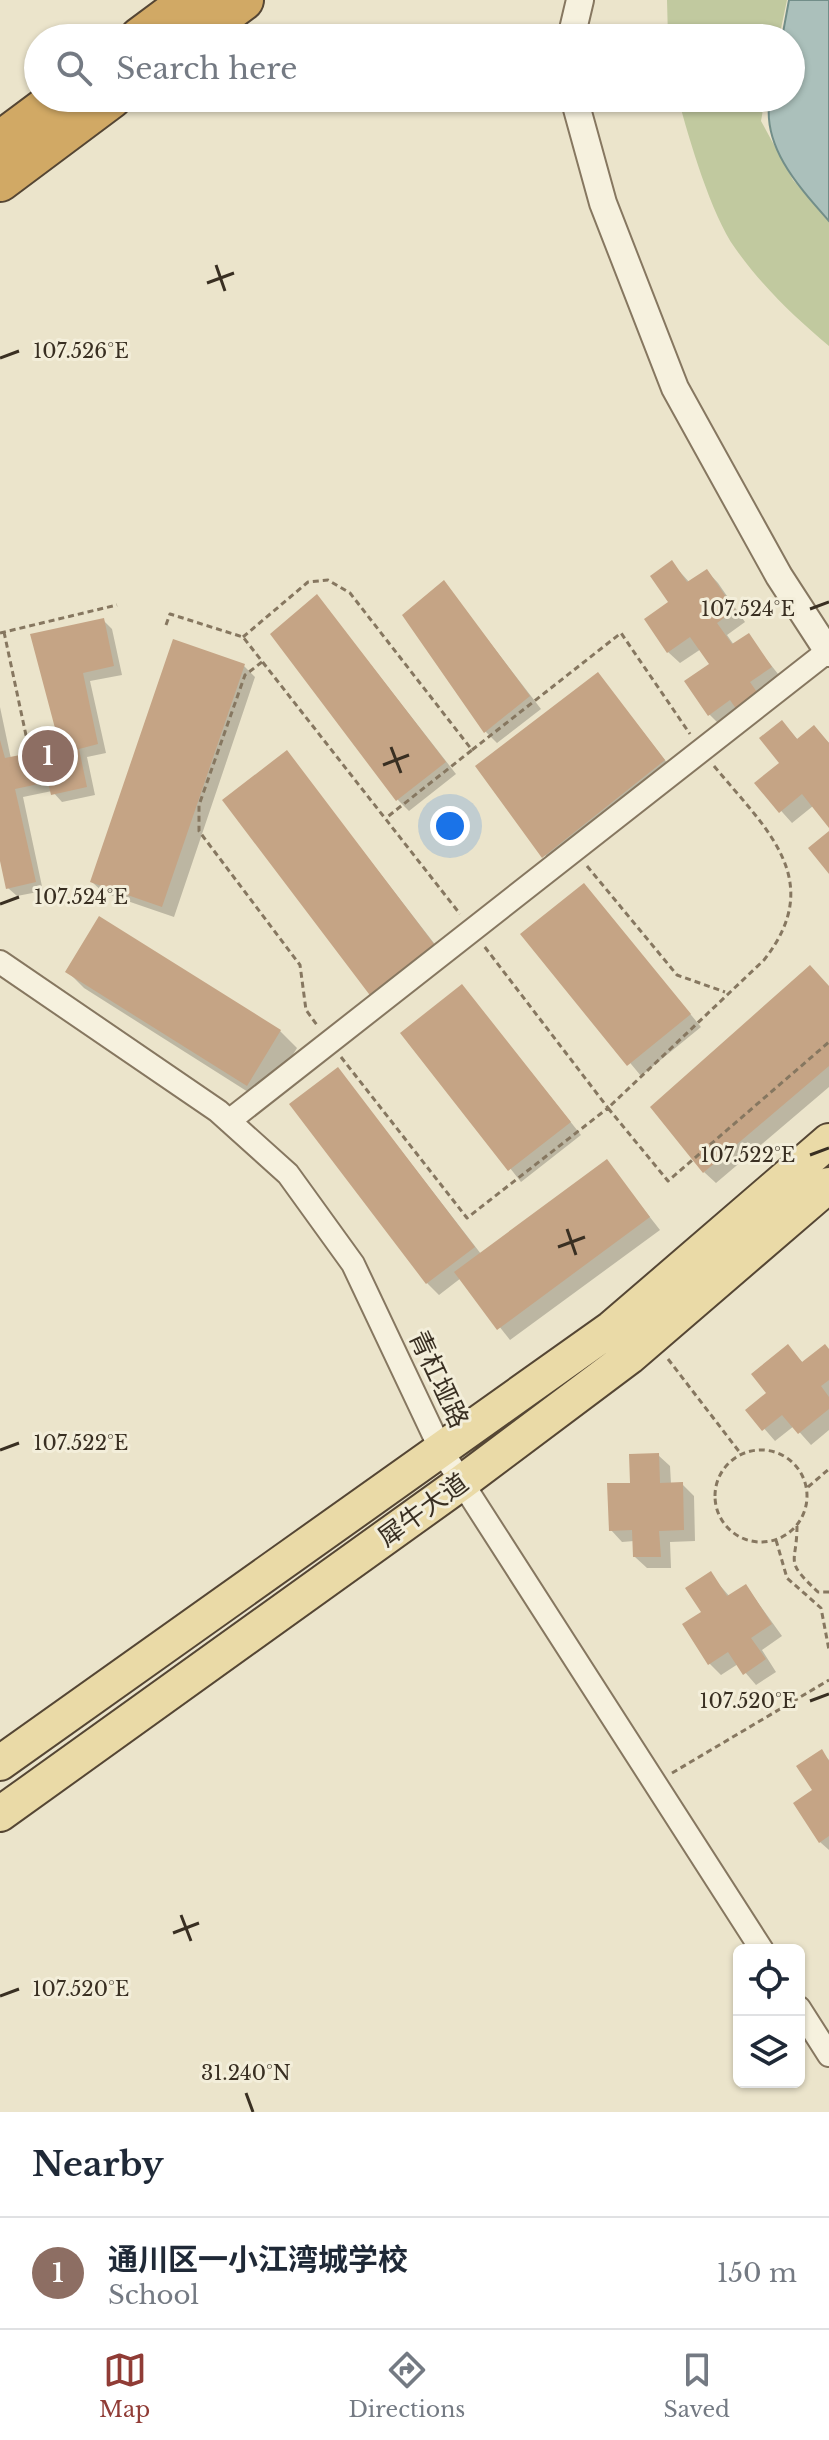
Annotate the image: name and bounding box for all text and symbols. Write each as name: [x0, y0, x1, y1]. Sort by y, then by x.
search box: [24, 24, 805, 112]
icon: search: [52, 46, 96, 90]
text: Search here: [116, 50, 297, 87]
text: 107.526°E: [33, 339, 129, 363]
text: 107.524°E: [701, 597, 795, 621]
pin: 1: [22, 726, 74, 786]
your location: [430, 806, 470, 846]
text: 107.524°E: [34, 885, 128, 909]
text: 107.522°E: [701, 1143, 795, 1167]
street label: 青杠垭路: [403, 1325, 475, 1433]
text: 107.522°E: [34, 1431, 128, 1455]
street label: 犀牛大道: [372, 1466, 474, 1554]
text: 107.520°E: [700, 1689, 796, 1713]
map controls: [733, 1944, 805, 2088]
button: locate: [733, 1944, 805, 2016]
text: 107.520°E: [33, 1977, 129, 2001]
button: layers: [733, 2016, 805, 2088]
text: 31.240°N: [201, 2061, 291, 2085]
text: Nearby: [32, 2143, 164, 2185]
text: 通川区一小江湾城学校: [108, 2241, 408, 2278]
text: 1: [52, 2257, 64, 2289]
text: 150 m: [717, 2257, 797, 2289]
text: School: [108, 2279, 199, 2311]
tab: Map: [99, 2348, 150, 2423]
tab: Directions: [348, 2348, 465, 2423]
tab: Saved: [664, 2348, 730, 2423]

